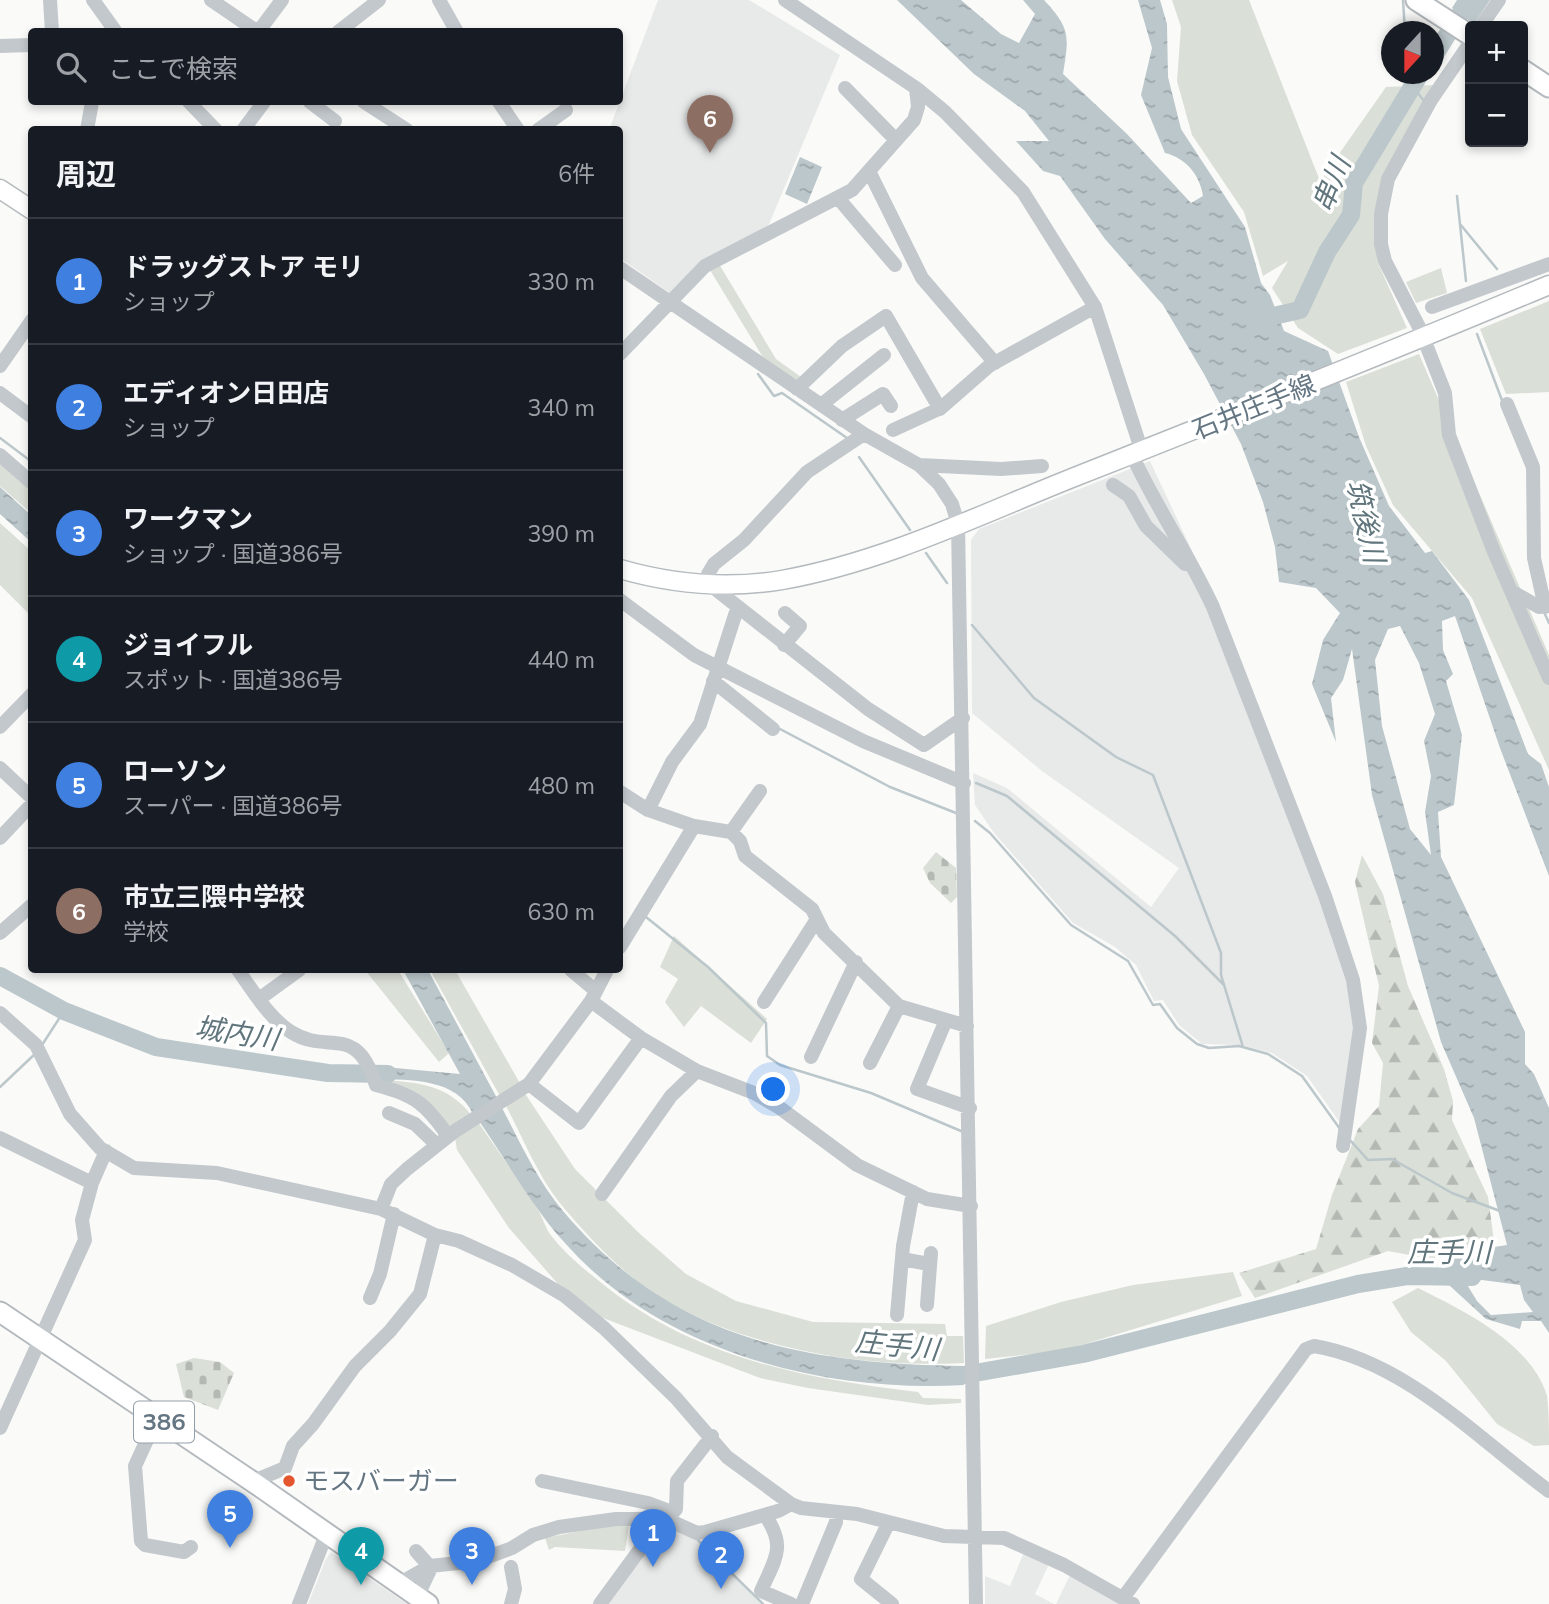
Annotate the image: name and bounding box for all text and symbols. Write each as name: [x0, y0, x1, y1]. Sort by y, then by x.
north arrow: [1381, 21, 1444, 84]
map controls: [1465, 21, 1528, 147]
button: +: [1465, 21, 1528, 84]
search box: [28, 28, 623, 105]
icon: search: [52, 48, 90, 86]
text: ここで検索: [108, 52, 238, 85]
button: −: [1465, 84, 1528, 147]
pin: 6: [687, 95, 733, 153]
water label: 串川: [1304, 149, 1358, 216]
text: 周辺: [56, 155, 116, 193]
text: 6件: [558, 159, 595, 188]
text: ドラッグストア モリ: [123, 250, 364, 283]
text: 1: [72, 267, 86, 296]
text: 330 m: [527, 267, 595, 296]
text: ショップ: [123, 287, 215, 316]
street label: 石井庄手線: [1187, 367, 1320, 446]
text: エディオン日田店: [123, 376, 329, 409]
text: 2: [72, 393, 86, 422]
text: 340 m: [527, 393, 595, 422]
text: ショップ: [123, 413, 215, 442]
water label: 筑後川: [1340, 476, 1394, 569]
text: ワークマン: [123, 502, 253, 535]
text: 3: [72, 519, 86, 548]
text: 390 m: [527, 519, 595, 548]
text: ショップ · 国道386号: [123, 539, 343, 568]
text: ジョイフル: [123, 628, 253, 661]
text: 4: [72, 645, 86, 674]
text: 440 m: [527, 645, 595, 674]
text: スポット · 国道386号: [123, 665, 343, 694]
text: ローソン: [123, 754, 227, 787]
text: 5: [72, 771, 86, 800]
text: 480 m: [527, 771, 595, 800]
text: スーパー · 国道386号: [123, 791, 343, 820]
text: 市立三隈中学校: [123, 880, 305, 913]
text: 6: [72, 897, 86, 926]
text: 630 m: [527, 897, 595, 926]
text: 学校: [123, 917, 169, 946]
water label: 城内川: [193, 1009, 284, 1057]
your location: [756, 1072, 790, 1106]
water label: 庄手川: [1407, 1234, 1494, 1269]
water label: 庄手川: [853, 1323, 944, 1367]
road number: 386: [134, 1402, 194, 1442]
place label: モスバーガー: [303, 1464, 459, 1497]
marker: モスバーガー: [281, 1473, 297, 1489]
pin: 5: [207, 1490, 253, 1548]
pin: 1: [630, 1509, 676, 1567]
pin: 4: [338, 1527, 384, 1585]
pin: 3: [449, 1527, 495, 1585]
pin: 2: [698, 1531, 744, 1589]

